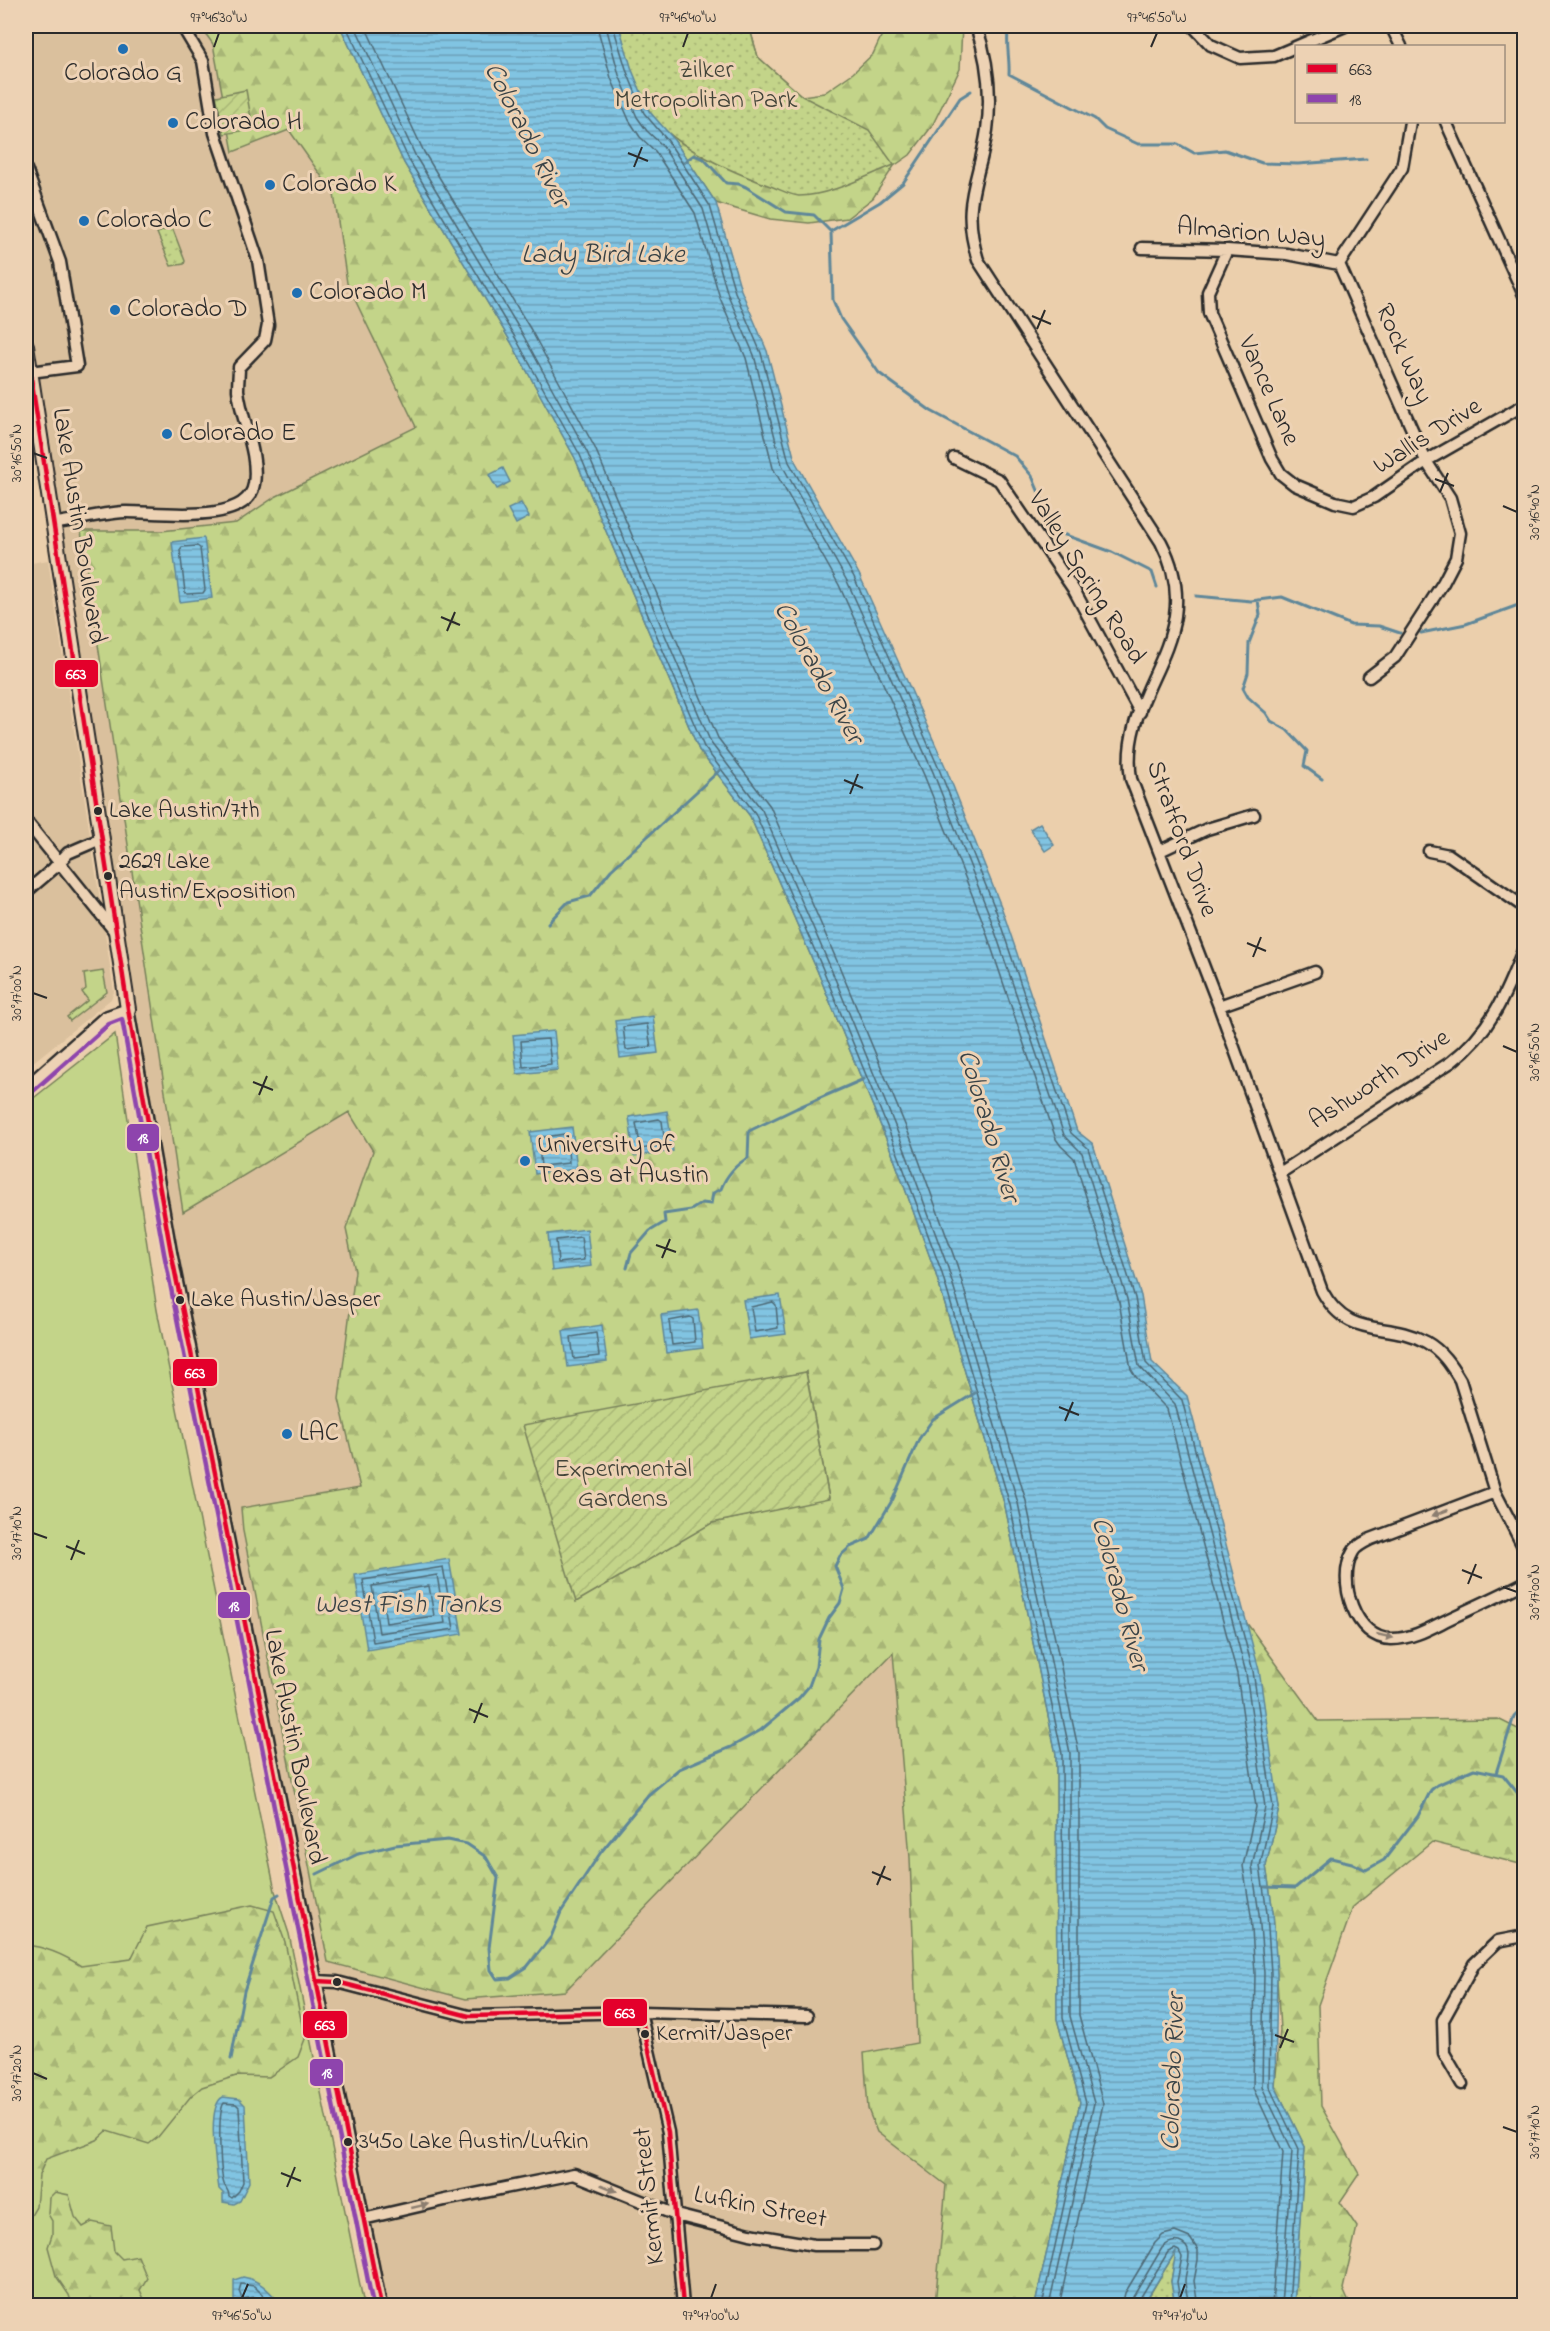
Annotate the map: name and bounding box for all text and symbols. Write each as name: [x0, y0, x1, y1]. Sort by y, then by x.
text: 97°46'30"W: [191, 7, 247, 29]
text: 97°46'40"W: [660, 7, 716, 29]
text: 97°46'50"W: [1127, 7, 1187, 29]
marker: Colorado G: [116, 42, 130, 56]
legend: [1295, 45, 1505, 123]
park label: Zilker Metropolitan Park: [615, 52, 798, 120]
place label: Colorado G: [64, 55, 182, 93]
water label: Colorado River: [473, 56, 581, 217]
text: 663: [1349, 58, 1372, 84]
text: 18: [1349, 88, 1362, 114]
place label: Colorado H: [185, 104, 302, 142]
marker: Colorado H: [166, 116, 180, 130]
place label: Colorado K: [282, 166, 397, 204]
marker: Colorado K: [263, 178, 277, 192]
place label: Colorado C: [96, 202, 212, 240]
street label: Almarion Way: [1175, 209, 1327, 259]
marker: Colorado C: [77, 214, 91, 228]
water label: Lady Bird Lake: [521, 236, 687, 275]
place label: Colorado M: [309, 274, 426, 312]
marker: Colorado M: [290, 286, 304, 300]
place label: Colorado D: [127, 291, 248, 329]
street label: Rock Way: [1364, 298, 1442, 410]
marker: Colorado D: [108, 303, 122, 317]
street label: Vance Lane: [1226, 329, 1309, 452]
street label: Wallis Drive: [1366, 388, 1490, 485]
street label: Lake Austin Boulevard: [41, 405, 115, 647]
place label: Colorado E: [179, 415, 296, 453]
text: 30°16'50"N: [6, 424, 28, 482]
marker: Colorado E: [160, 427, 174, 441]
street label: Valley Spring Road: [1017, 483, 1155, 673]
text: 30°16'40"N: [1524, 484, 1546, 540]
water label: Colorado River: [763, 595, 875, 754]
line badge: 663: [54, 659, 99, 688]
text: 663: [65, 663, 87, 687]
street label: Stratford Drive: [1135, 756, 1227, 923]
place label: Lake Austin/7th: [109, 794, 260, 829]
marker: Lake Austin/7th: [92, 805, 104, 817]
place label: 2629 Lake Austin/Exposition: [119, 845, 295, 910]
marker: 2629 Lake Austin/Exposition: [102, 870, 114, 882]
text: 30°17'00"N: [6, 965, 28, 1021]
street label: Ashworth Drive: [1302, 1020, 1459, 1140]
text: 30°16'50"N: [1524, 1023, 1546, 1081]
water label: Colorado River: [946, 1045, 1031, 1210]
line badge: 18: [126, 1123, 160, 1152]
text: 18: [137, 1127, 149, 1151]
place label: University of Texas at Austin: [537, 1127, 709, 1195]
marker: University of Texas at Austin: [518, 1154, 532, 1168]
place label: Lake Austin/Jasper: [191, 1283, 381, 1318]
marker: Lake Austin/Jasper: [174, 1294, 186, 1306]
line badge: 663: [172, 1358, 218, 1387]
text: 663: [184, 1362, 206, 1386]
place label: LAC: [299, 1415, 339, 1453]
marker: LAC: [280, 1427, 294, 1441]
park label: Experimental Gardens: [554, 1451, 692, 1519]
text: 30°17'10"N: [6, 1506, 28, 1560]
one-way arrow: [1431, 1509, 1449, 1519]
water label: Colorado River: [1080, 1513, 1159, 1678]
text: 30°17'00"N: [1524, 1564, 1546, 1620]
water label: West Fish Tanks: [314, 1586, 502, 1625]
line badge: 18: [217, 1591, 251, 1619]
text: 18: [228, 1595, 240, 1619]
street label: Lake Austin Boulevard: [253, 1626, 335, 1868]
one-way arrow: [1376, 1632, 1394, 1642]
unlabelled marker: [331, 1976, 343, 1988]
water label: Colorado River: [1152, 1989, 1196, 2151]
line badge: 663: [602, 1998, 648, 2027]
text: 663: [614, 2002, 636, 2026]
line badge: 663: [302, 2010, 348, 2039]
text: 663: [314, 2014, 336, 2038]
place label: Kermit/Jasper: [656, 2017, 793, 2052]
marker: Kermit/Jasper: [639, 2028, 651, 2040]
text: 30°17'20"N: [6, 2045, 28, 2101]
line badge: 18: [309, 2058, 344, 2087]
text: 18: [321, 2062, 333, 2086]
text: 30°17'10"N: [1524, 2105, 1546, 2159]
place label: 3450 Lake Austin/Lufkin: [359, 2125, 588, 2160]
street label: Kermit Street: [624, 2125, 676, 2267]
marker: 3450 Lake Austin/Lufkin: [342, 2136, 354, 2148]
street label: Lufkin Street: [690, 2176, 830, 2240]
one-way arrow: [600, 2184, 618, 2193]
one-way arrow: [411, 2200, 429, 2210]
text: 97°46'50"W: [212, 2305, 272, 2327]
text: 97°47'00"W: [683, 2305, 739, 2327]
text: 97°47'10"W: [1152, 2305, 1208, 2327]

